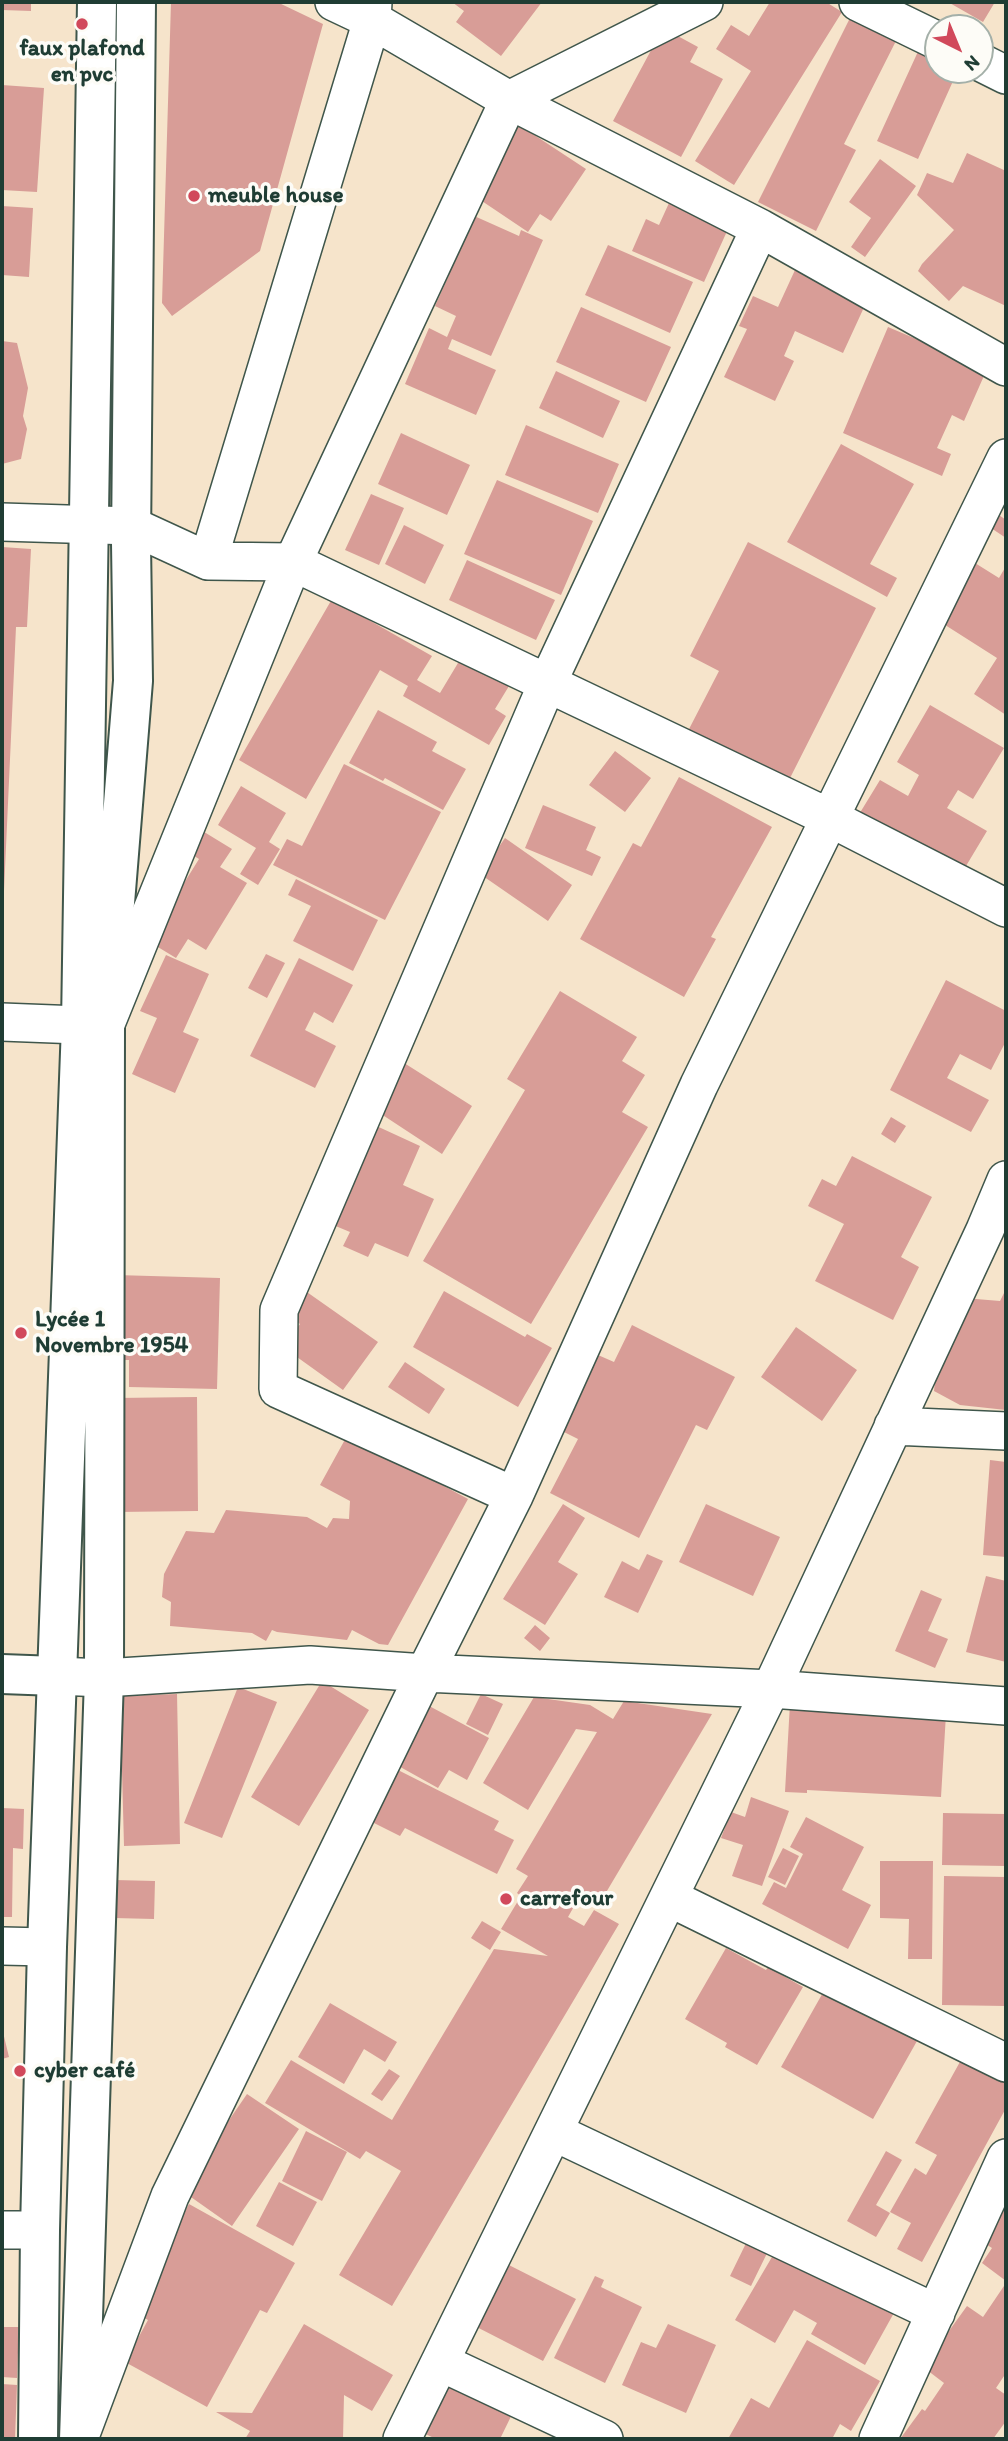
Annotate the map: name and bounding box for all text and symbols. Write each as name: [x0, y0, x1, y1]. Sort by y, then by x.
north arrow: [924, 14, 994, 84]
marker: faux plafond en pvc: [74, 16, 90, 32]
place label: faux plafond en pvc: [19, 35, 145, 89]
text: N: [960, 50, 985, 76]
place label: meuble house: [208, 182, 344, 210]
marker: meuble house: [186, 188, 202, 204]
place label: Lycée 1 Novembre 1954: [35, 1306, 188, 1360]
marker: Lycée 1 Novembre 1954: [13, 1325, 29, 1341]
place label: carrefour: [520, 1885, 613, 1913]
marker: carrefour: [498, 1891, 514, 1907]
place label: cyber café: [34, 2057, 135, 2085]
marker: cyber café: [12, 2063, 28, 2079]

